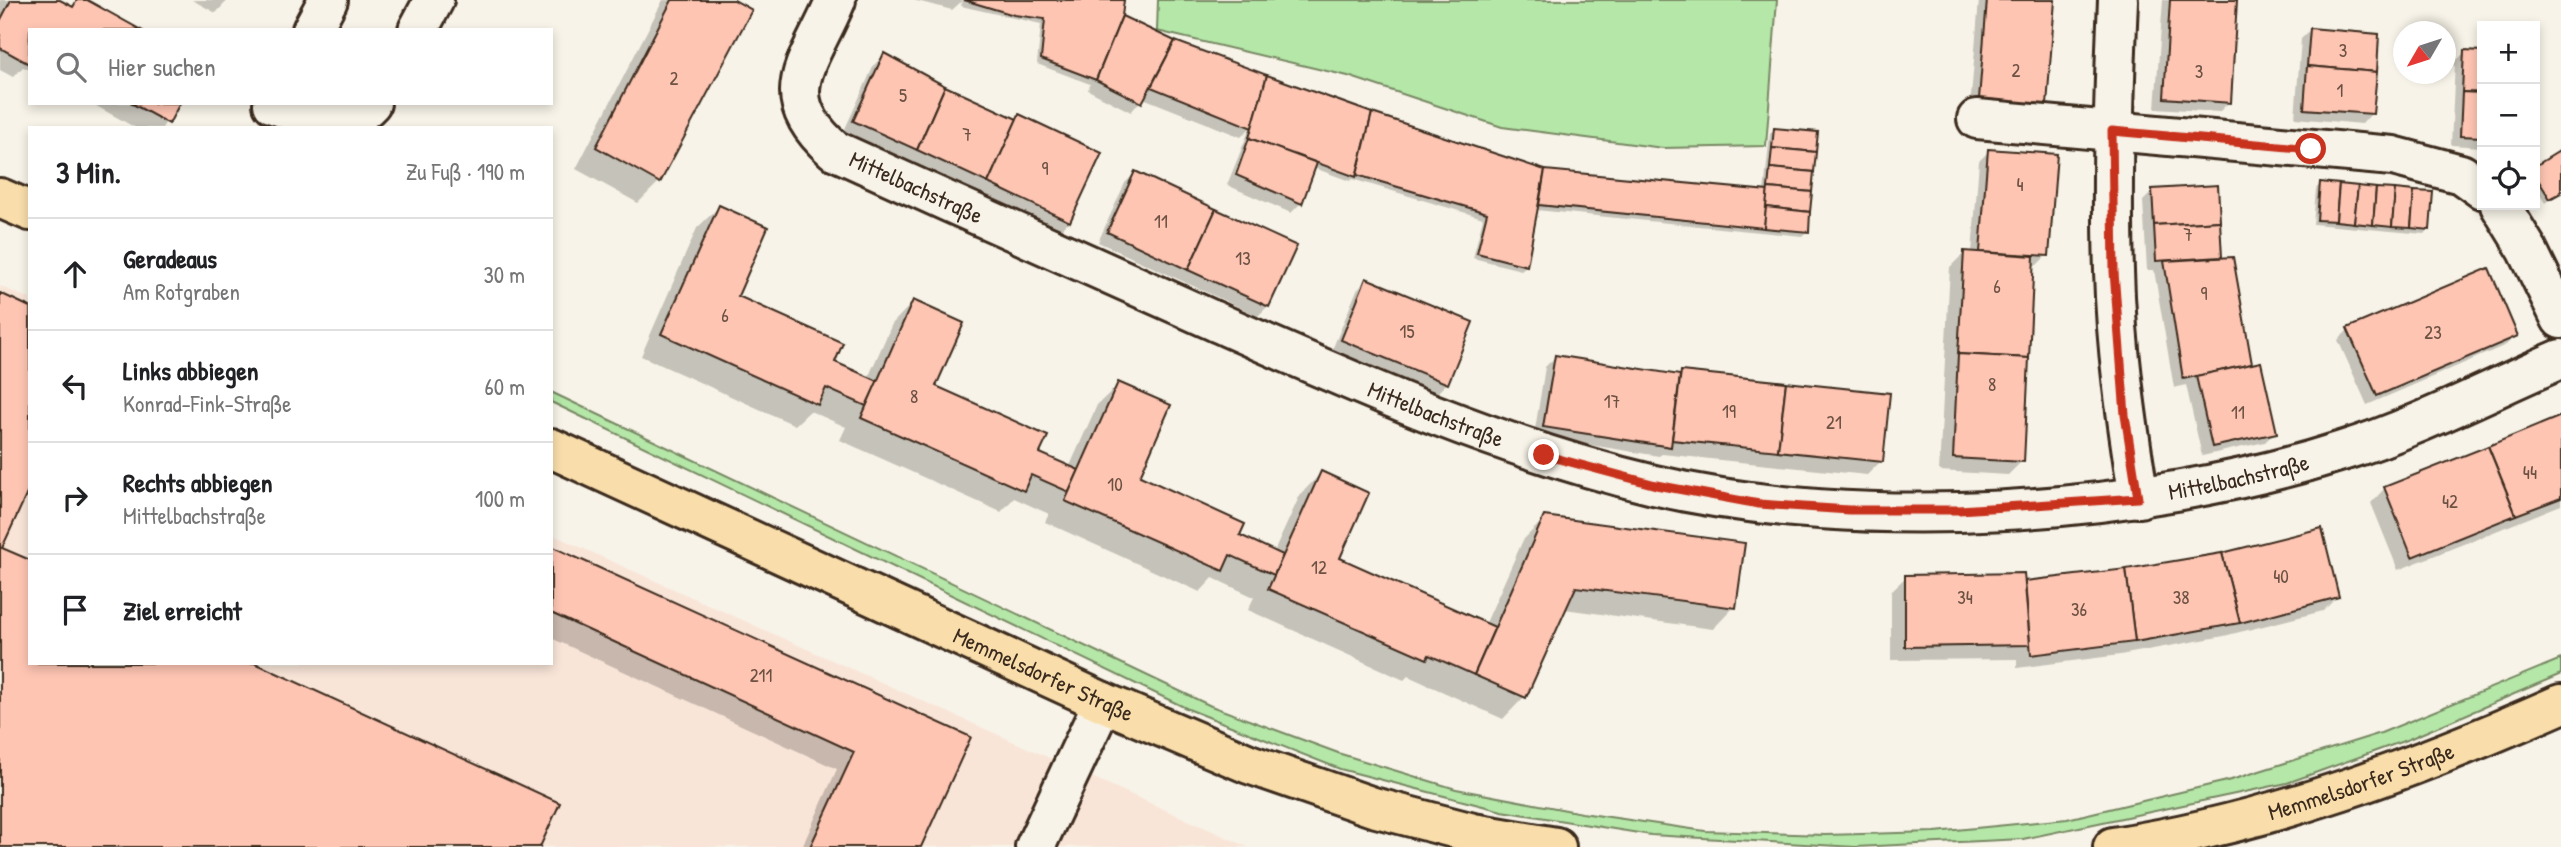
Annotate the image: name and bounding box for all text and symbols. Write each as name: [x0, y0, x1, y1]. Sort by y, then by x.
north arrow: [2393, 21, 2456, 84]
map controls: [2477, 21, 2540, 210]
button: +: [2477, 21, 2540, 84]
search box: [28, 28, 553, 105]
house number: 3: [2339, 37, 2347, 63]
icon: search: [52, 48, 90, 86]
text: Hier suchen: [108, 49, 216, 84]
house number: 2: [2012, 57, 2021, 83]
house number: 3: [2195, 58, 2203, 84]
house number: 2: [670, 65, 679, 91]
house number: 1: [2337, 77, 2344, 103]
house number: 5: [899, 82, 907, 108]
button: −: [2477, 84, 2540, 147]
house number: 7: [962, 121, 972, 147]
route start: [2295, 133, 2326, 164]
street label: Mittelbachstraße: [845, 143, 988, 230]
button: locate: [2477, 147, 2540, 210]
text: 3 Min.: [56, 152, 121, 192]
house number: 9: [1042, 155, 1049, 181]
text: Zu Fuß · 190 m: [406, 156, 525, 187]
house number: 4: [2016, 171, 2024, 197]
house number: 11: [1154, 208, 1168, 234]
house number: 7: [2183, 221, 2193, 247]
text: Geradeaus: [123, 241, 217, 276]
house number: 13: [1235, 245, 1251, 271]
icon: ahead: [56, 255, 94, 293]
text: 30 m: [483, 259, 525, 290]
house number: 6: [1993, 273, 2001, 299]
text: Am Rotgraben: [123, 276, 240, 307]
house number: 9: [2201, 280, 2208, 306]
house number: 6: [721, 302, 729, 328]
house number: 15: [1400, 318, 1414, 344]
house number: 23: [2424, 319, 2442, 345]
text: Links abbiegen: [123, 353, 259, 388]
icon: left: [56, 367, 94, 405]
text: 60 m: [485, 371, 525, 402]
house number: 8: [1988, 371, 1996, 397]
street label: Mittelbachstraße: [1363, 373, 1508, 454]
house number: 8: [910, 383, 918, 409]
text: Konrad-Fink-Straße: [123, 388, 292, 419]
house number: 17: [1604, 388, 1620, 414]
house number: 19: [1722, 398, 1736, 424]
house number: 11: [2231, 399, 2245, 425]
house number: 21: [1826, 409, 1842, 435]
route end: [1528, 439, 1559, 470]
street label: Mittelbachstraße: [2166, 446, 2312, 507]
house number: 44: [2523, 459, 2537, 485]
text: Rechts abbiegen: [123, 465, 273, 500]
house number: 10: [1107, 471, 1123, 497]
icon: right: [56, 479, 94, 517]
text: 100 m: [475, 483, 525, 514]
house number: 42: [2442, 488, 2458, 514]
text: Mittelbachstraße: [123, 500, 266, 531]
house number: 12: [1311, 554, 1327, 580]
house number: 40: [2273, 563, 2289, 589]
house number: 34: [1957, 584, 1973, 610]
house number: 38: [2173, 584, 2189, 610]
icon: arrive: [56, 591, 94, 629]
text: Ziel erreicht: [123, 593, 242, 628]
house number: 36: [2071, 596, 2087, 622]
street label: Memmelsdorfer Straße: [949, 619, 1138, 728]
house number: 211: [750, 662, 772, 688]
street label: Memmelsdorfer Straße: [2264, 735, 2458, 827]

